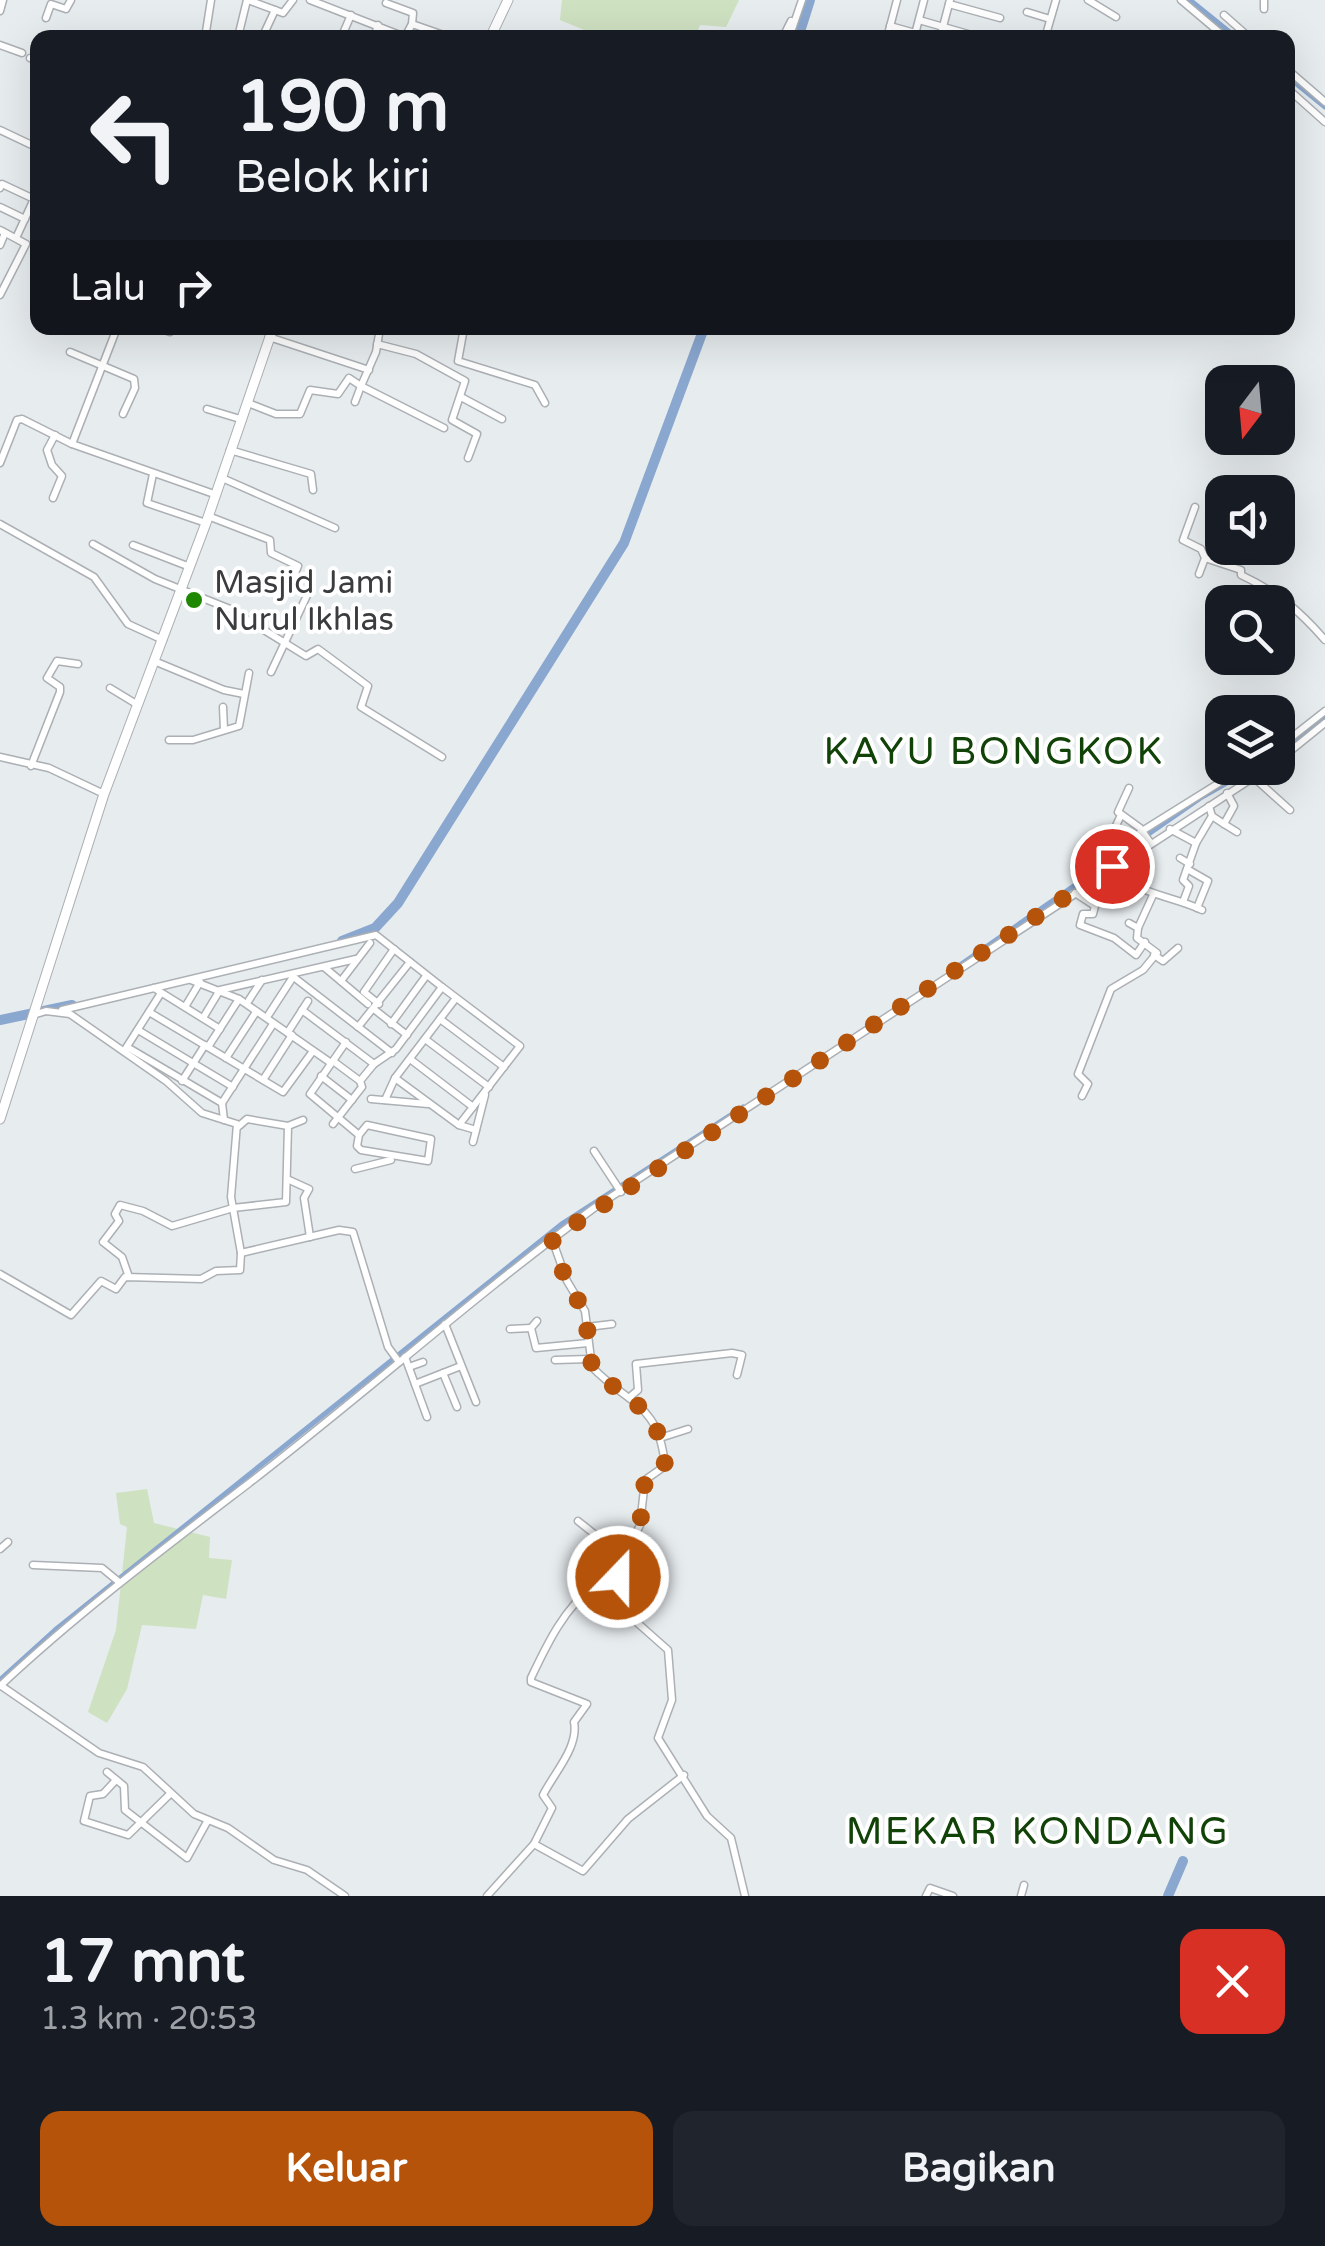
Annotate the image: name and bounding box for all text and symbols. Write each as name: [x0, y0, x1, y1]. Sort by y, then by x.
text: 190 m: [235, 66, 449, 150]
icon: left: [70, 70, 200, 200]
text: Belok kiri: [235, 151, 430, 205]
icon: right: [166, 260, 221, 315]
text: Lalu: [70, 265, 146, 311]
north arrow: [1205, 365, 1295, 455]
map controls: [1205, 365, 1295, 785]
button: sound: [1205, 475, 1295, 565]
place label: Masjid Jami Nurul Ikhlas: [214, 564, 394, 639]
button: search: [1205, 585, 1295, 675]
marker: Masjid Jami Nurul Ikhlas: [183, 589, 205, 611]
button: layers: [1205, 695, 1295, 785]
district label: KAYU BONGKOK: [824, 729, 1164, 775]
pin: [1070, 824, 1155, 909]
icon: arrive: [1085, 839, 1140, 894]
position arrow: [566, 1525, 670, 1629]
district label: MEKAR KONDANG: [846, 1809, 1230, 1855]
text: 17 mnt: [40, 1926, 245, 1998]
button: close: [1180, 1929, 1285, 2034]
text: 1.3 km · 20:53: [40, 2000, 257, 2038]
button: Keluar: [40, 2111, 653, 2226]
button: Bagikan: [673, 2111, 1285, 2226]

